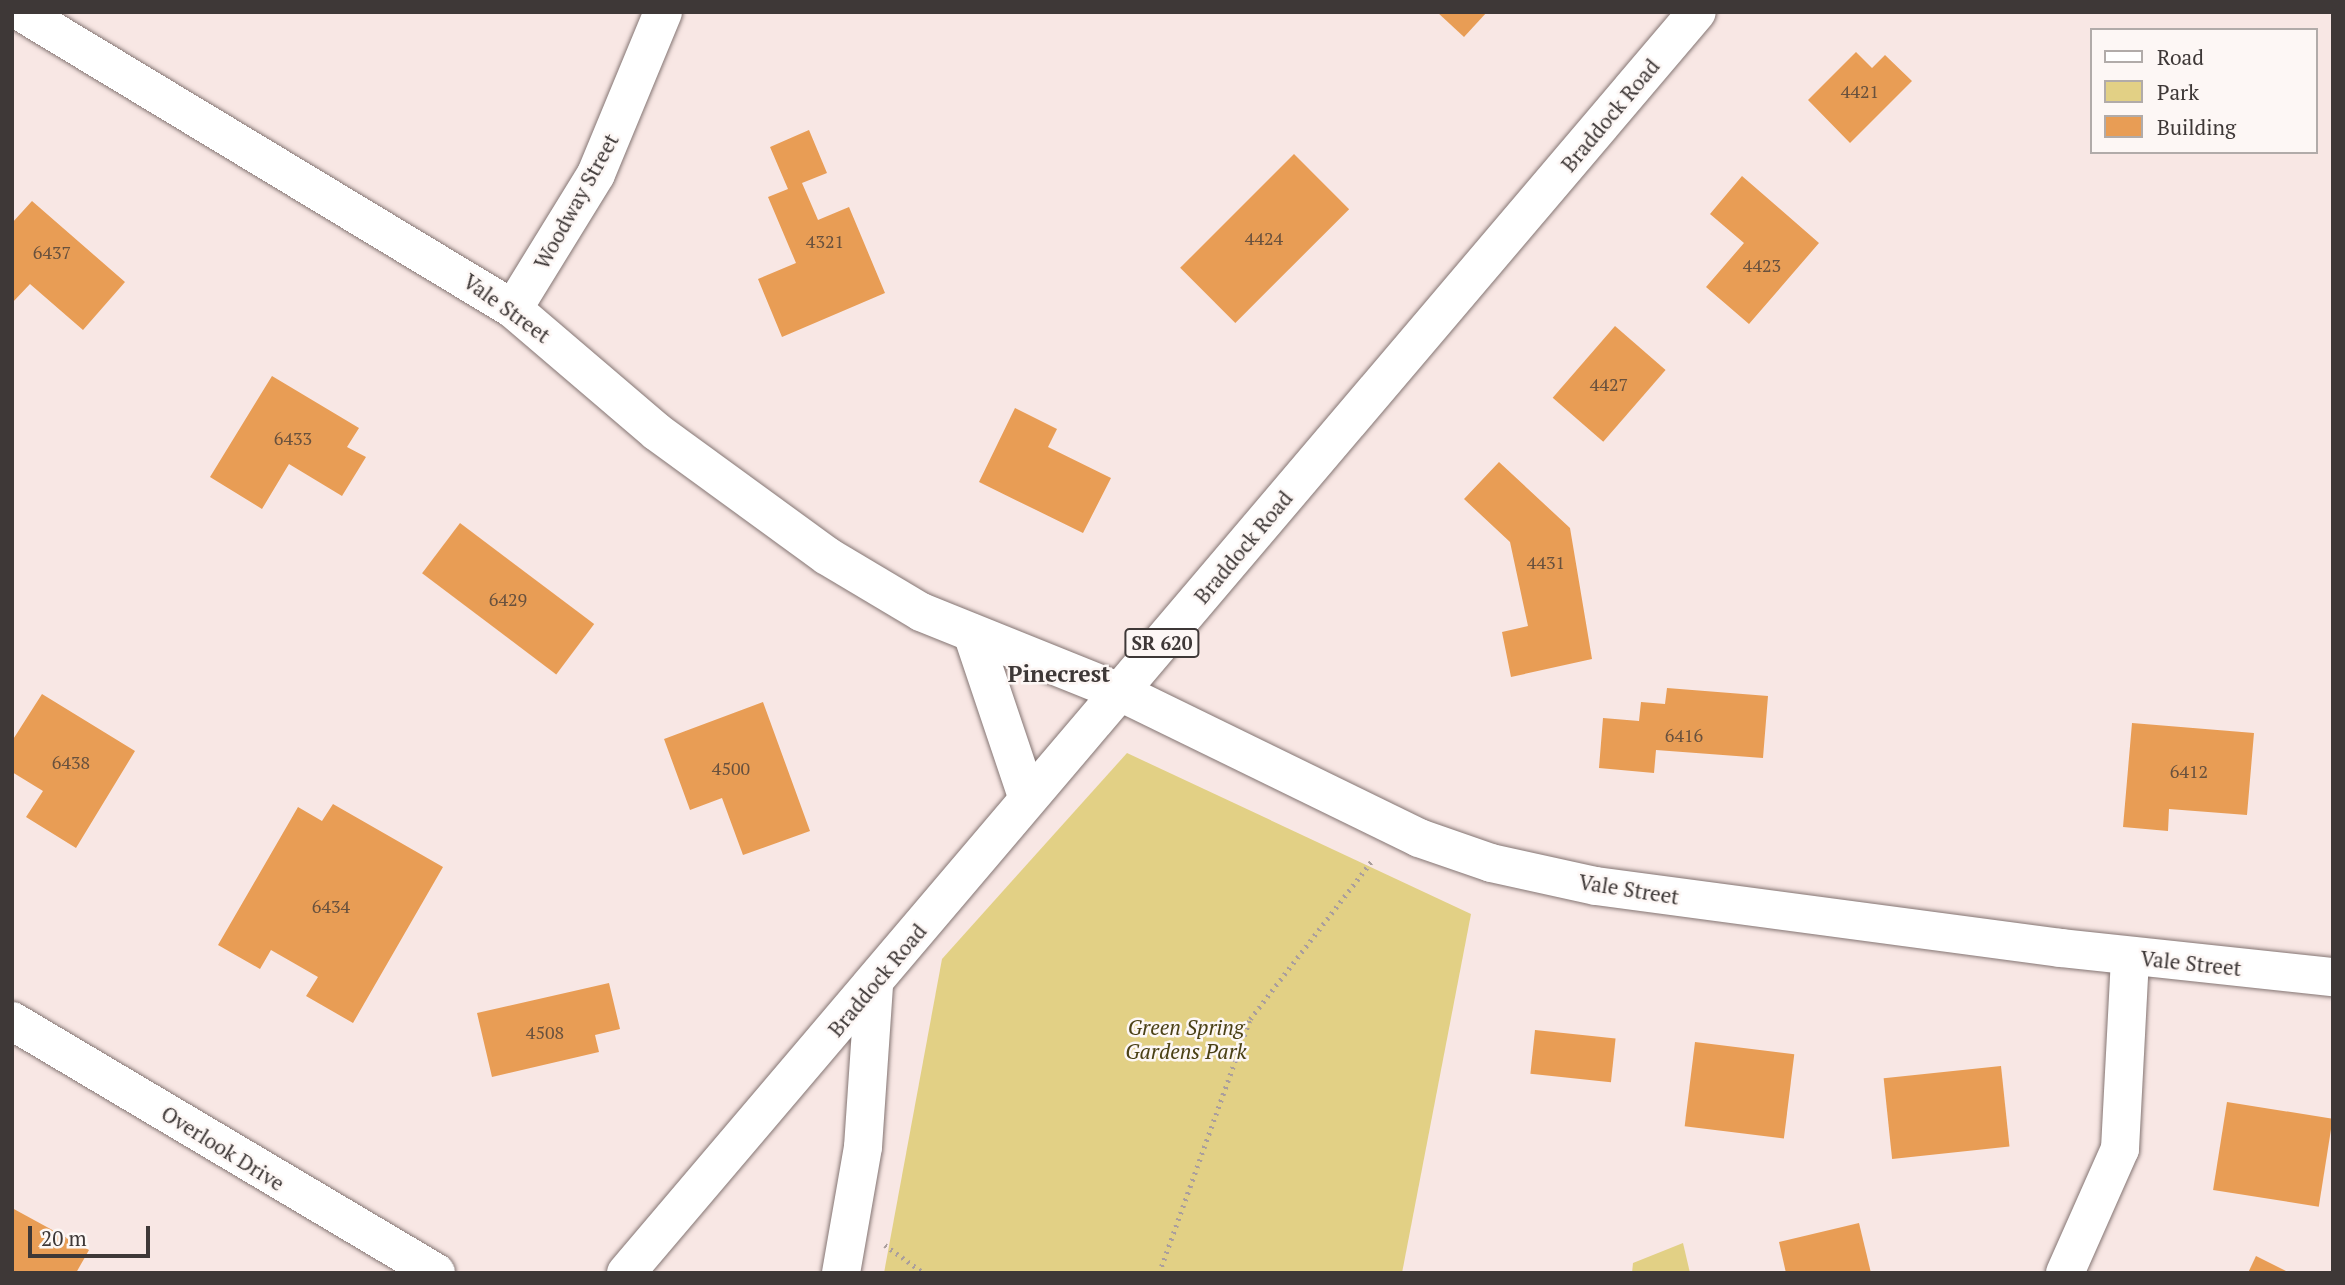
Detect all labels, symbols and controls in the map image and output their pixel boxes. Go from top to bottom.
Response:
legend [2090,28,2317,154]
text: Road [2157,43,2204,71]
street label: Braddock Road [1556,54,1664,176]
text: Park [2157,78,2199,106]
house number: 4421 [1841,80,1879,102]
text: Building [2157,113,2236,141]
street label: Woodway Street [528,129,624,273]
house number: 4424 [1245,227,1283,249]
house number: 4321 [806,230,844,252]
house number: 6437 [33,241,71,263]
house number: 4423 [1743,254,1781,276]
street label: Vale Street [459,268,555,348]
house number: 4427 [1590,373,1628,395]
house number: 6433 [274,427,312,449]
street label: Braddock Road [1189,486,1297,608]
house number: 4431 [1527,551,1565,573]
house number: 6429 [489,588,527,610]
road number: SR 620 [1124,628,1200,658]
district label: Pinecrest [1008,660,1110,688]
house number: 6416 [1665,724,1703,746]
house number: 6438 [52,751,90,773]
house number: 4500 [712,757,750,779]
house number: 6412 [2170,760,2208,782]
street label: Vale Street [1577,869,1681,909]
house number: 6434 [312,895,350,917]
street label: Braddock Road [823,919,931,1041]
street label: Vale Street [2139,945,2243,981]
park label: Green Spring Gardens Park [1125,1014,1247,1064]
house number: 4508 [526,1021,564,1043]
street label: Overlook Drive [157,1100,289,1196]
scale bar [32,1212,154,1256]
text: 20 m [41,1224,87,1252]

